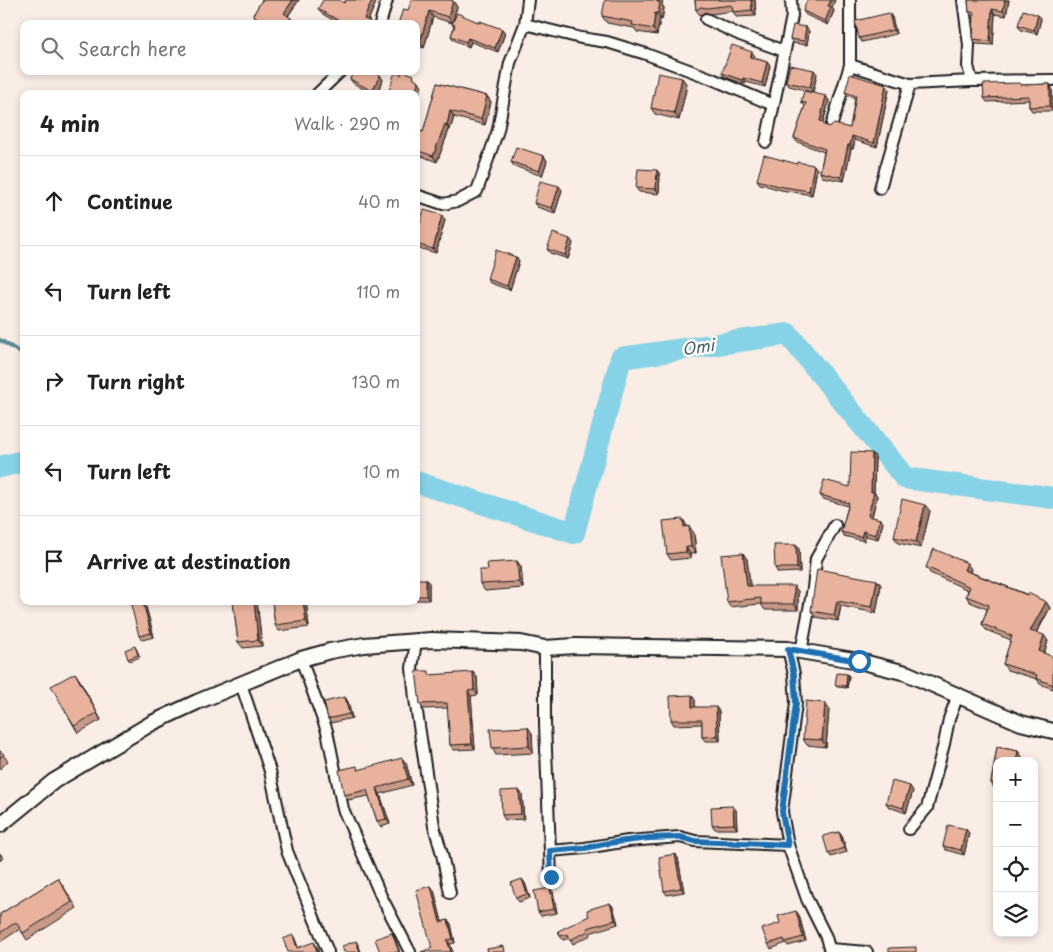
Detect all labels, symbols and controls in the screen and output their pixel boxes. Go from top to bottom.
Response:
search box [20,20,420,75]
icon: search [38,34,66,62]
text: Search here [78,34,187,62]
text: 4 min [40,107,100,139]
text: Walk · 290 m [294,111,400,135]
icon: ahead [40,187,68,215]
text: Continue [87,187,173,215]
text: 40 m [358,189,400,213]
icon: left [40,277,68,305]
text: Turn left [87,277,171,305]
text: 110 m [357,279,400,303]
water label: Omi [680,332,718,360]
icon: right [40,367,68,395]
text: Turn right [87,367,185,395]
text: 130 m [352,369,400,393]
icon: left [40,457,68,485]
text: Turn left [87,457,171,485]
text: 10 m [363,459,400,483]
icon: arrive [40,547,68,575]
text: Arrive at destination [87,547,291,575]
route start [848,650,871,673]
map controls [993,757,1038,937]
button: + [993,757,1038,802]
button: − [993,802,1038,847]
button: locate [993,847,1038,892]
route end [540,866,563,889]
button: layers [993,892,1038,937]

